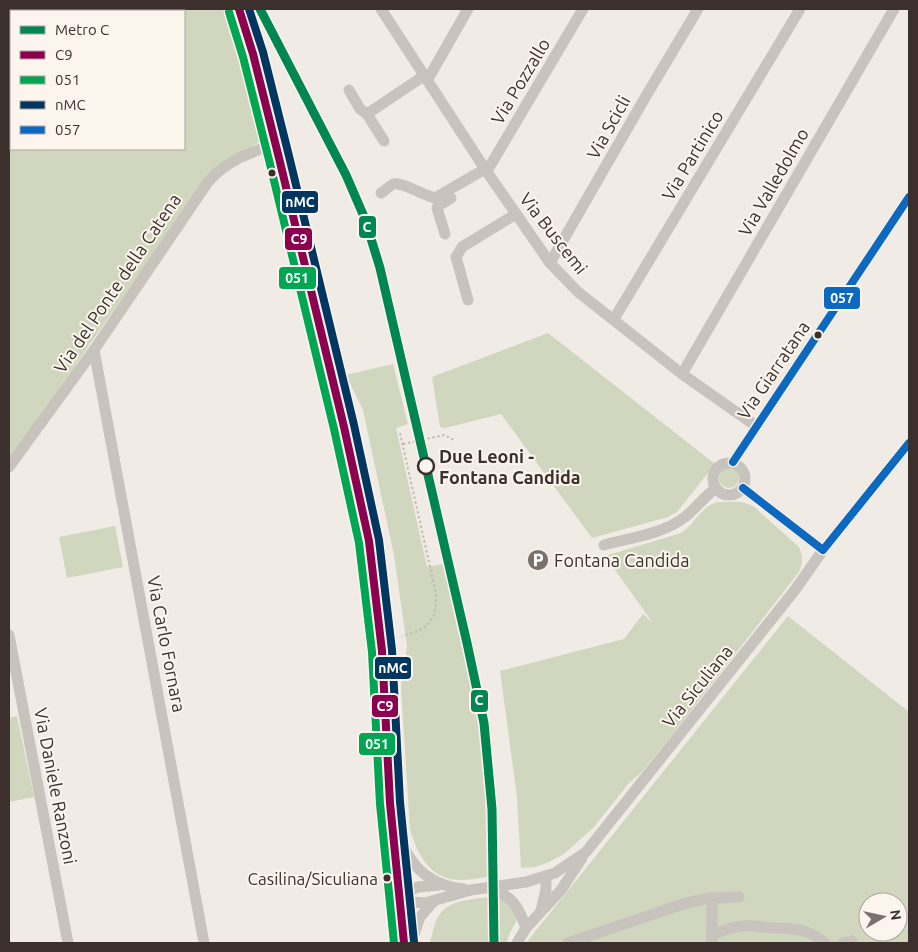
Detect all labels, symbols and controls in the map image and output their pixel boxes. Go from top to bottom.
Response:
legend [10,10,185,150]
text: Metro C [55,21,109,38]
street label: Via Pozzallo [487,35,553,127]
text: C9 [55,46,73,63]
text: 051 [55,71,80,88]
street label: Via Scicli [582,92,634,162]
text: nMC [55,96,86,113]
street label: Via Partinico [657,106,727,204]
text: 057 [55,121,80,138]
street label: Via Valledolmo [734,124,812,240]
unlabelled marker [267,168,277,178]
street label: Via Buscemi [516,188,592,278]
street label: Via del Ponte della Catena [50,190,184,376]
line badge: nMC [281,190,319,214]
text: nMC [285,194,315,210]
line badge: C [358,215,377,239]
text: C [363,219,372,235]
line badge: C9 [284,227,313,251]
text: C9 [291,231,308,247]
line badge: 051 [278,266,317,290]
text: 051 [285,270,309,286]
line badge: 057 [823,286,861,310]
text: 057 [830,290,854,306]
street label: Via Giarratana [733,317,813,423]
unlabelled marker [813,330,823,340]
place label: Due Leoni - Fontana Candida [439,446,580,487]
marker: Due Leoni - Fontana Candida [417,457,435,475]
parking icon: Fontana Candida [526,548,550,572]
place label: Fontana Candida [554,550,689,570]
street label: Via Carlo Fornara [144,574,190,714]
street label: Via Siculiana [658,641,736,731]
line badge: nMC [374,656,412,680]
text: nMC [378,660,408,676]
line badge: C [470,689,489,713]
text: C [475,692,484,708]
line badge: C9 [371,694,399,718]
text: C9 [377,698,394,714]
street label: Via Daniele Ranzoni [31,706,81,866]
line badge: 051 [358,732,396,756]
text: 051 [365,736,389,752]
place label: Casilina/Siculiana [248,869,378,888]
marker: Casilina/Siculiana [382,873,392,883]
north arrow [858,892,908,942]
text: N [887,909,905,921]

